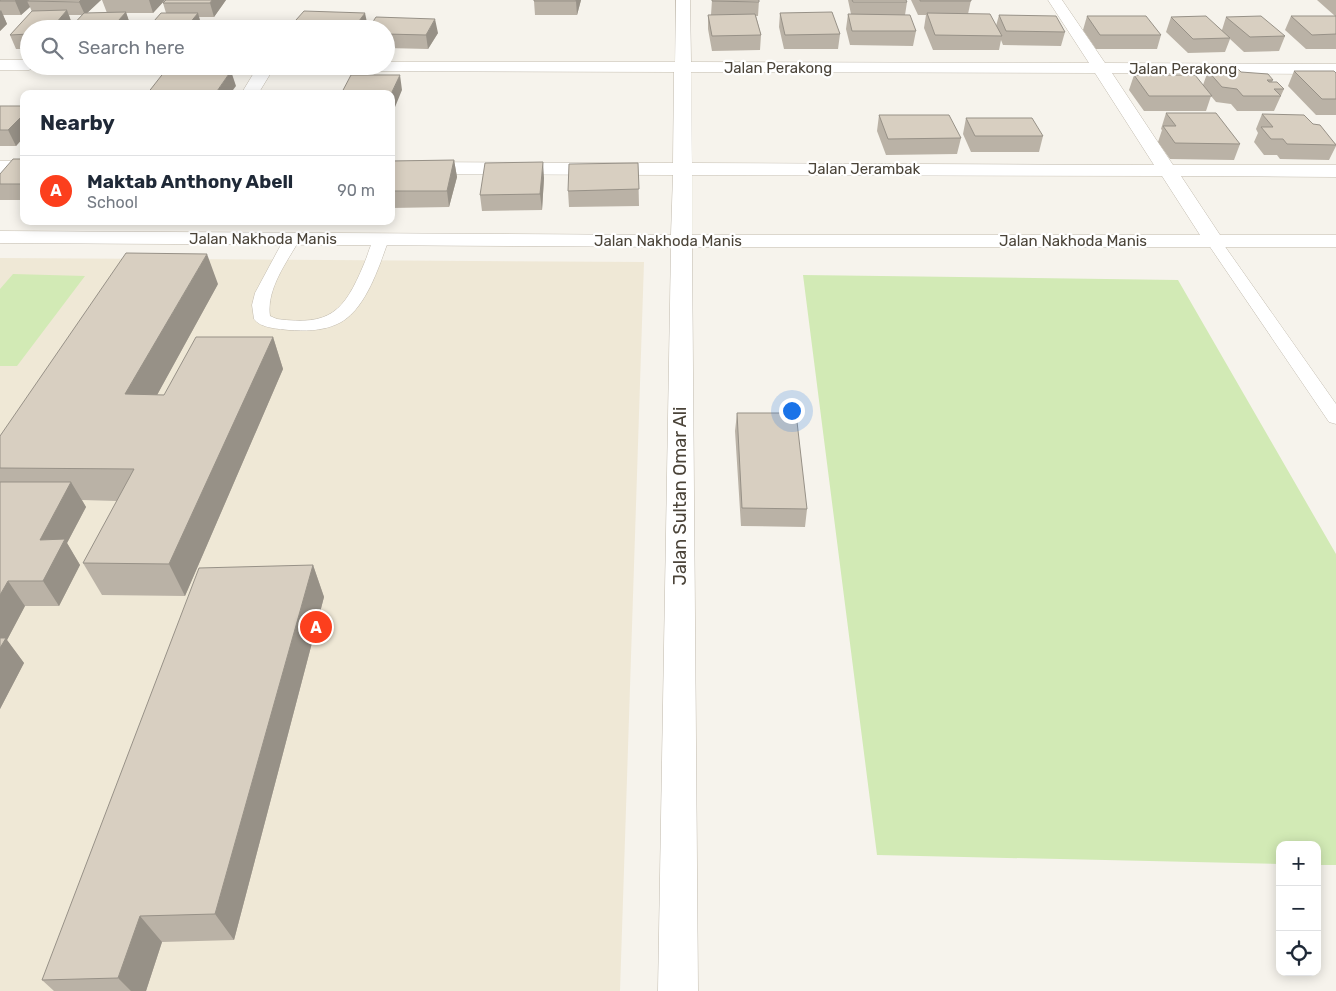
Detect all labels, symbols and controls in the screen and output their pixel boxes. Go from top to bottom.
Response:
search box [20,20,395,75]
icon: search [38,34,66,62]
text: Search here [78,36,185,59]
street label: Jalan Perakong [724,59,832,77]
street label: Jalan Perakong [1129,60,1237,78]
text: Nearby [40,110,115,135]
street label: Jalan Jerambak [808,160,920,178]
text: Maktab Anthony Abell [87,170,293,193]
text: A [50,181,62,200]
text: 90 m [337,181,375,200]
text: School [87,193,138,212]
street label: Jalan Nakhoda Manis [189,230,337,248]
street label: Jalan Nakhoda Manis [594,232,742,250]
street label: Jalan Nakhoda Manis [999,232,1147,250]
your location [779,398,805,424]
street label: Jalan Sultan Omar Ali [669,407,691,585]
pin: A [300,608,332,646]
map controls [1276,841,1321,976]
button: + [1276,841,1321,886]
button: − [1276,886,1321,931]
button: locate [1276,931,1321,976]

